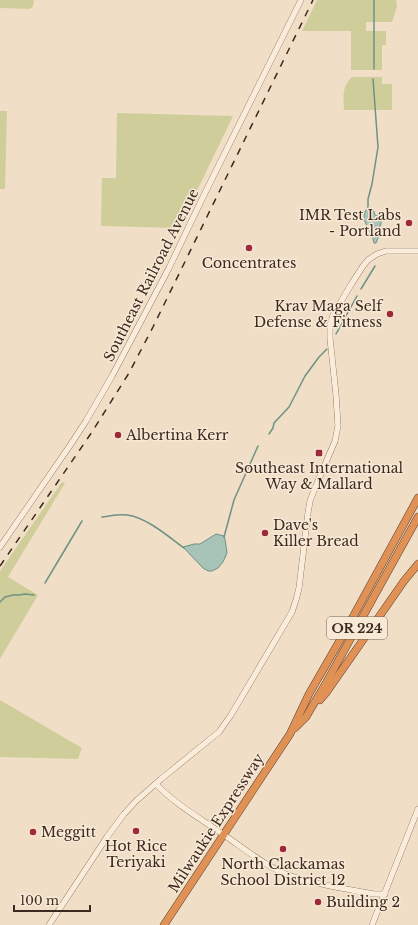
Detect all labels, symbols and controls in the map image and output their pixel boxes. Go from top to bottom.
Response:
street label: Southeast Railroad Avenue [99,186,203,364]
place label: IMR Test Labs - Portland [299,206,402,240]
marker: IMR Test Labs - Portland [404,218,414,228]
marker: Concentrates [244,243,254,253]
place label: Concentrates [202,254,296,272]
place label: Krav Maga Self Defense & Fitness [254,297,384,331]
marker: Krav Maga Self Defense & Fitness [385,309,395,319]
place label: Albertina Kerr [125,426,229,444]
marker: Albertina Kerr [113,430,123,440]
marker: Southeast International Way & Mallard [314,448,324,458]
place label: Southeast International Way & Mallard [235,459,403,493]
place label: Dave's Killer Bread [273,516,359,550]
marker: Dave's Killer Bread [260,528,270,538]
road number: OR 224 [327,617,387,639]
street label: Milwaukie Expressway [164,750,268,896]
place label: Meggitt [41,823,97,841]
marker: Hot Rice Teriyaki [131,826,141,836]
marker: Meggitt [28,827,38,837]
place label: Hot Rice Teriyaki [105,837,167,871]
marker: North Clackamas School District 12 [278,844,288,854]
place label: North Clackamas School District 12 [221,855,345,889]
scale bar [14,887,90,913]
text: 100 m [20,893,59,908]
place label: Building 2 [326,893,400,911]
marker: Building 2 [313,897,323,907]

